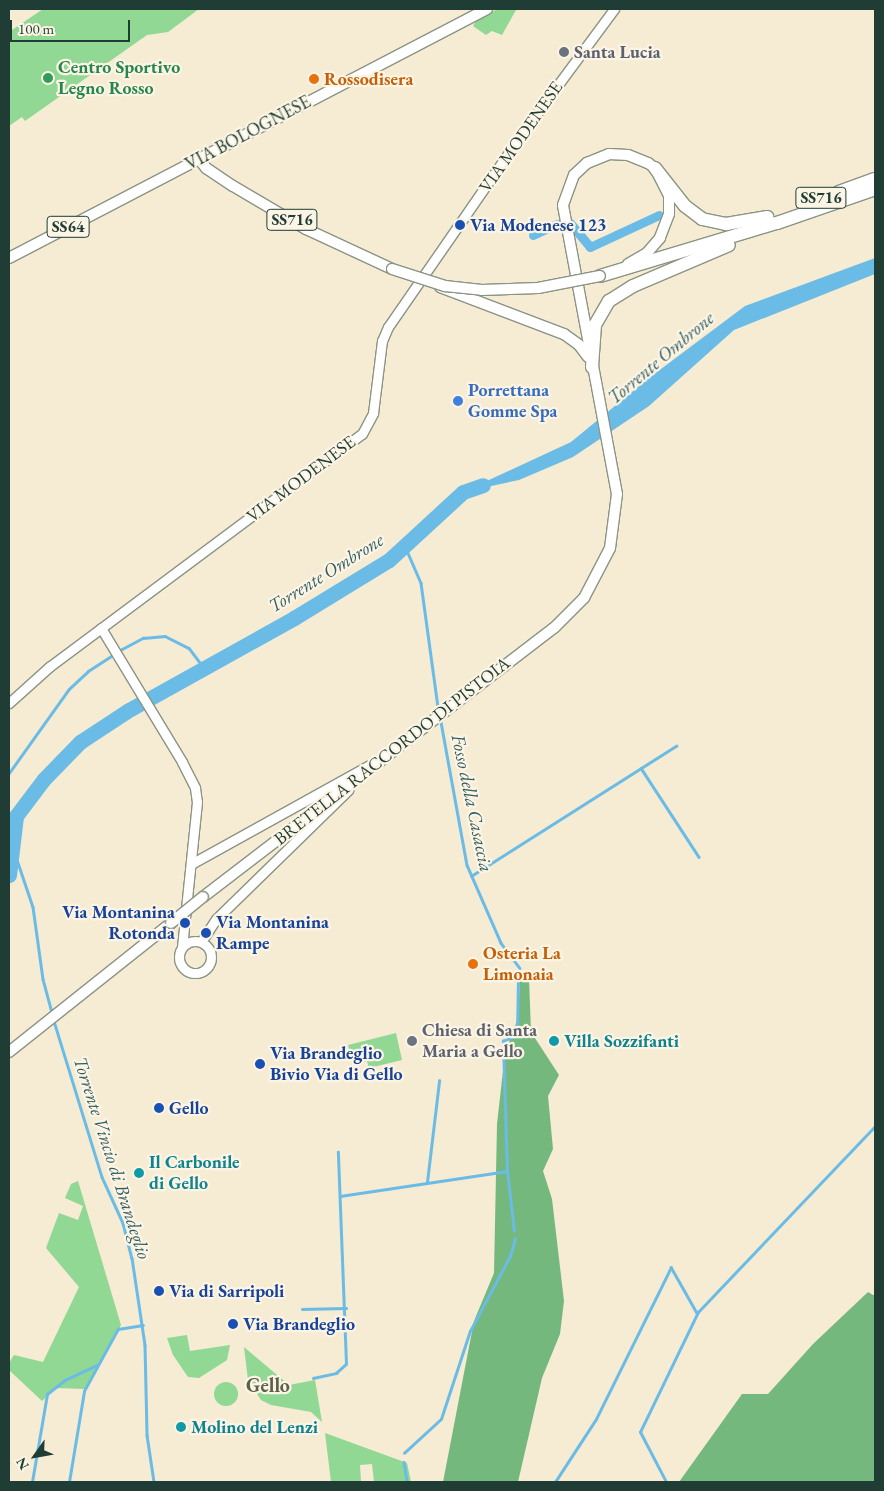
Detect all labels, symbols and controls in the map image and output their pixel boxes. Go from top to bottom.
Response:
scale bar [12,10,132,42]
text: 100 m [18,19,54,38]
place label: Santa Lucia [574,41,661,63]
marker: Santa Lucia [558,46,570,58]
place label: Centro Sportivo Legno Rosso [58,57,180,100]
place label: Rossodisera [324,68,413,90]
marker: Centro Sportivo Legno Rosso [42,72,54,84]
marker: Rossodisera [308,73,320,85]
street label: VIA MODENESE [475,77,567,197]
street label: VIA BOLOGNESE [182,91,314,175]
road number: SS716 [795,184,847,212]
road number: SS716 [266,206,318,234]
road number: SS64 [46,213,90,240]
place label: Via Modenese 123 [470,214,607,236]
marker: Via Modenese 123 [454,219,466,231]
water label: Torrente Ombrone [603,307,719,409]
place label: Porrettana Gomme Spa [468,380,557,422]
marker: Porrettana Gomme Spa [452,395,464,407]
street label: VIA MODENESE [242,431,360,527]
water label: Torrente Ombrone [264,528,388,618]
street label: BRETELLA RACCORDO DI PISTOIA [270,652,514,850]
water label: Fosso della Casaccia [446,732,498,874]
place label: Via Montanina Rotonda [62,902,175,944]
place label: Via Montanina Rampe [216,912,329,954]
marker: Via Montanina Rotonda [179,917,191,929]
marker: Via Montanina Rampe [200,927,212,939]
place label: Osteria La Limonaia [483,943,561,986]
marker: Osteria La Limonaia [467,958,479,970]
place label: Chiesa di Santa Maria a Gello [422,1020,537,1062]
place label: Villa Sozzifanti [564,1030,679,1052]
marker: Chiesa di Santa Maria a Gello [406,1035,418,1047]
marker: Villa Sozzifanti [548,1035,560,1047]
place label: Via Brandeglio Bivio Via di Gello [270,1043,403,1086]
water label: Torrente Vincio di Brandeglio [68,1054,156,1262]
marker: Via Brandeglio Bivio Via di Gello [254,1058,266,1070]
place label: Gello [169,1097,208,1119]
marker: Gello [153,1102,165,1114]
place label: Il Carbonile di Gello [149,1152,239,1194]
marker: Il Carbonile di Gello [133,1167,145,1179]
place label: Via di Sarripoli [169,1280,284,1302]
marker: Via di Sarripoli [153,1285,165,1297]
place label: Via Brandeglio [243,1313,355,1335]
marker: Via Brandeglio [227,1318,239,1330]
district label: Gello [246,1373,290,1397]
place label: Molino del Lenzi [191,1416,318,1438]
marker: Molino del Lenzi [175,1421,187,1433]
north arrow [10,1431,60,1481]
text: N [12,1454,33,1474]

